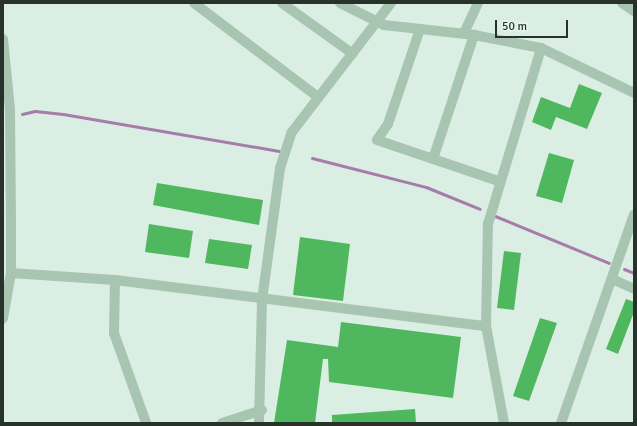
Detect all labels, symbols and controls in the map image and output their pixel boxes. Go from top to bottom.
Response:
scale bar [497,12,570,38]
text: 50 m [502,19,527,34]

